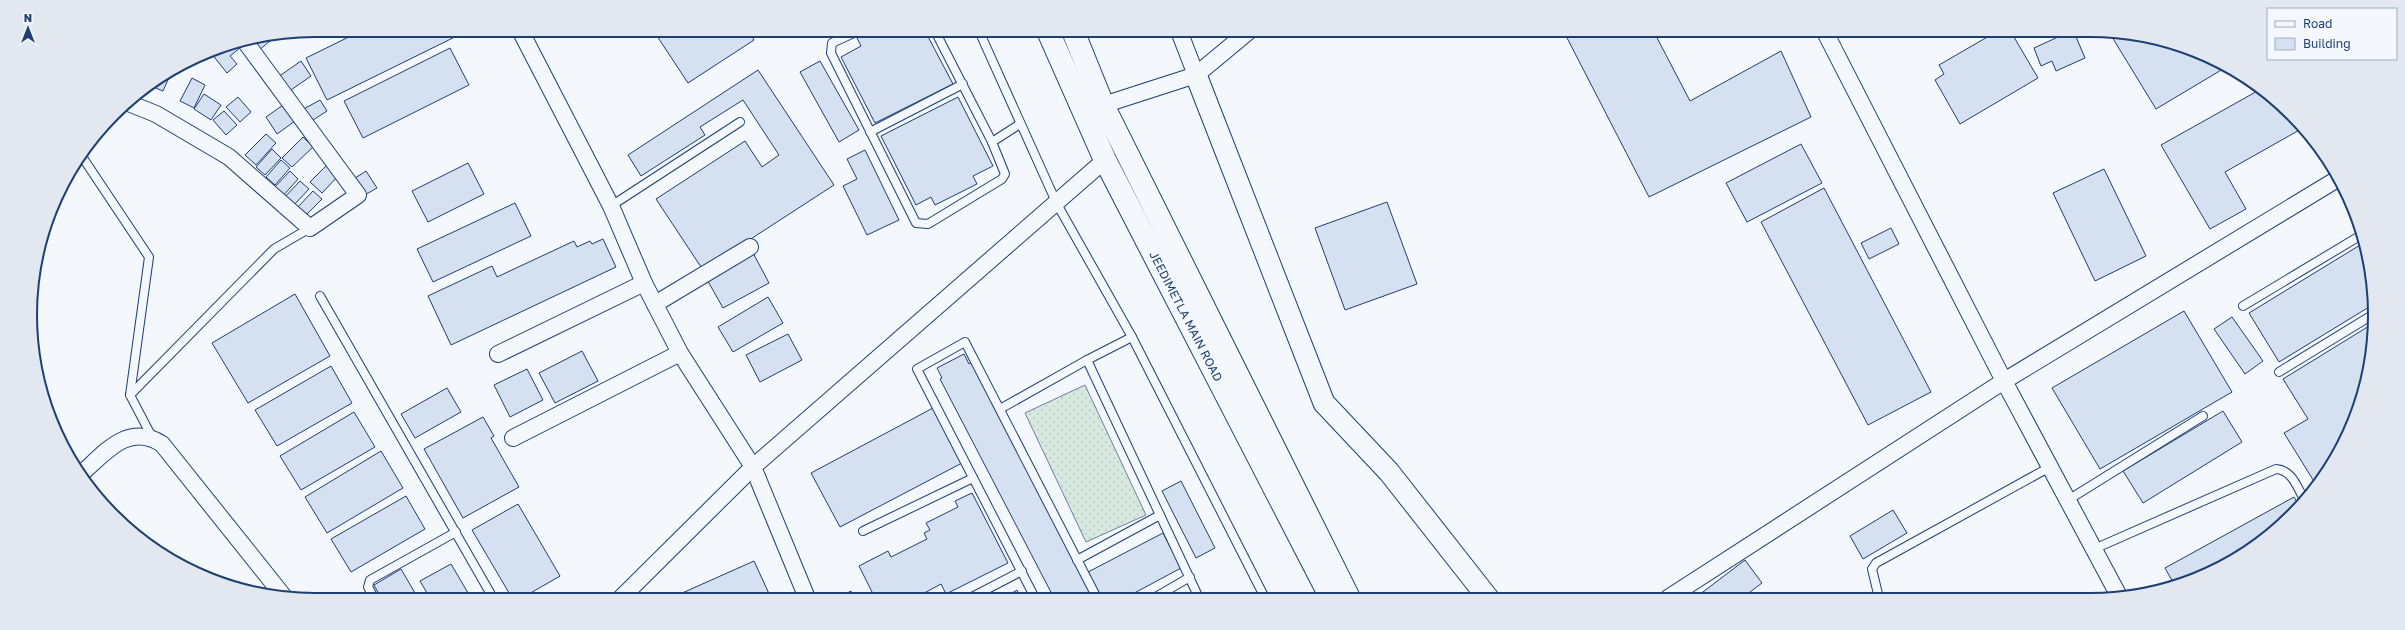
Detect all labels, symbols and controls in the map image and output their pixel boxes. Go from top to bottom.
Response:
north arrow [8,8,48,48]
legend [2267,8,2397,60]
text: N [24,11,32,24]
text: Road [2303,16,2332,31]
text: Building [2303,36,2351,51]
street label: JEEDIMETLA MAIN ROAD [1146,248,1226,384]

